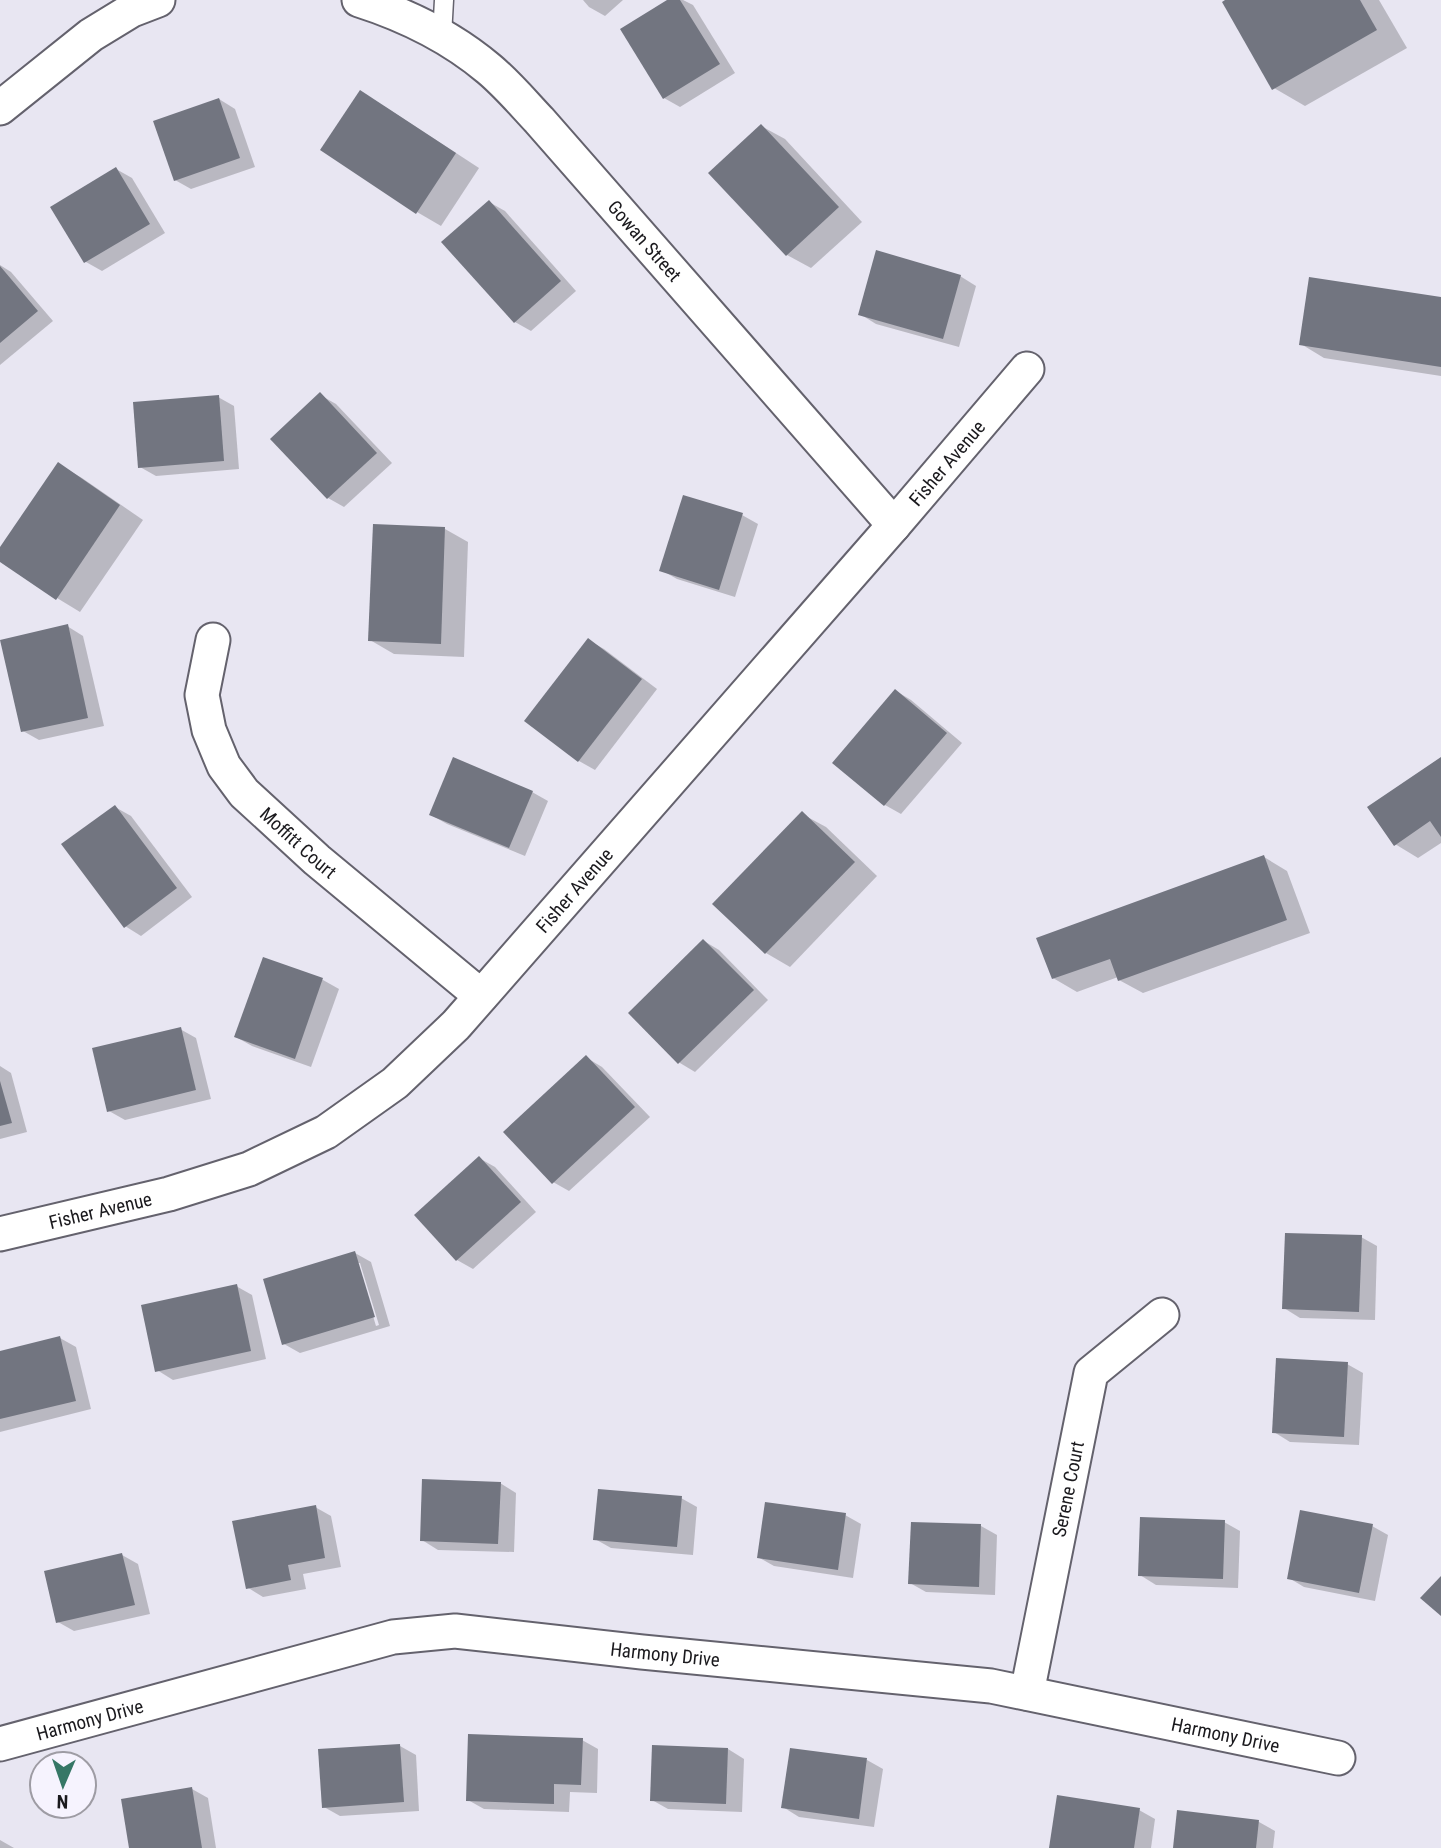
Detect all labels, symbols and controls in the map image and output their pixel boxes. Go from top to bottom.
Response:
street label: Gowan Street [603,195,686,286]
street label: Fisher Avenue [904,415,990,510]
street label: Moffitt Court [255,802,341,883]
street label: Fisher Avenue [531,843,617,937]
street label: Fisher Avenue [46,1187,154,1234]
street label: Serene Court [1047,1439,1089,1539]
street label: Harmony Drive [609,1637,721,1671]
street label: Harmony Drive [34,1694,146,1745]
street label: Harmony Drive [1169,1712,1282,1757]
north arrow [28,1750,98,1820]
text: N [56,1790,69,1813]

